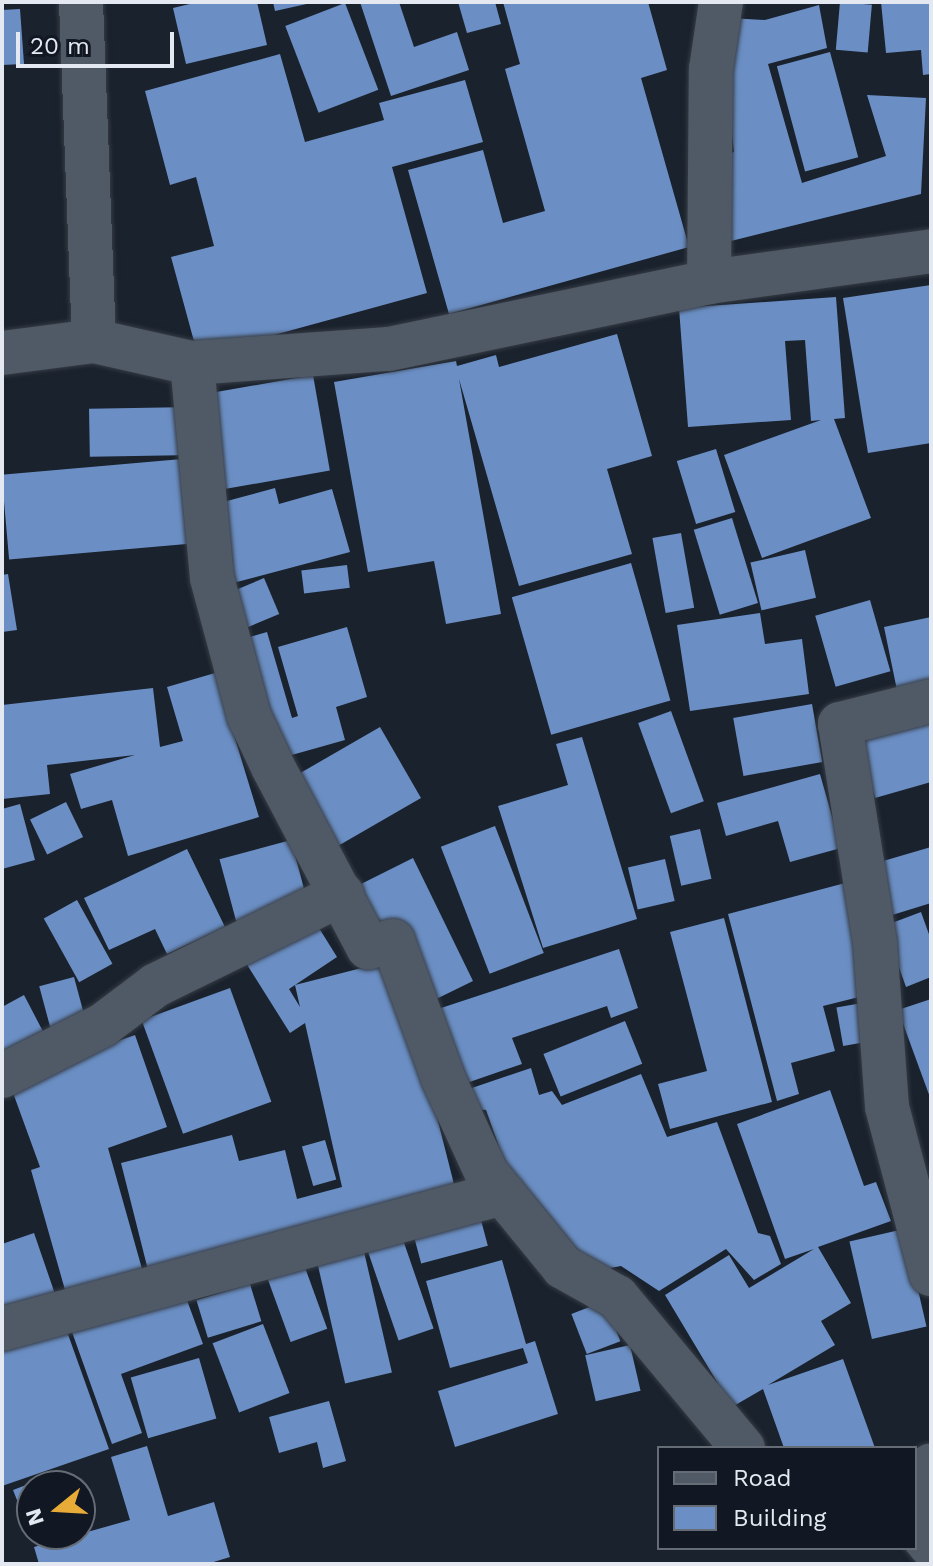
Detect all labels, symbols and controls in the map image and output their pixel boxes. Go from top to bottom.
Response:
scale bar [20,16,178,66]
text: 20 m [30,32,90,60]
legend [657,1446,917,1550]
text: Road [733,1464,792,1492]
north arrow [16,1470,96,1550]
text: Building [733,1504,826,1532]
text: N [20,1505,49,1529]

